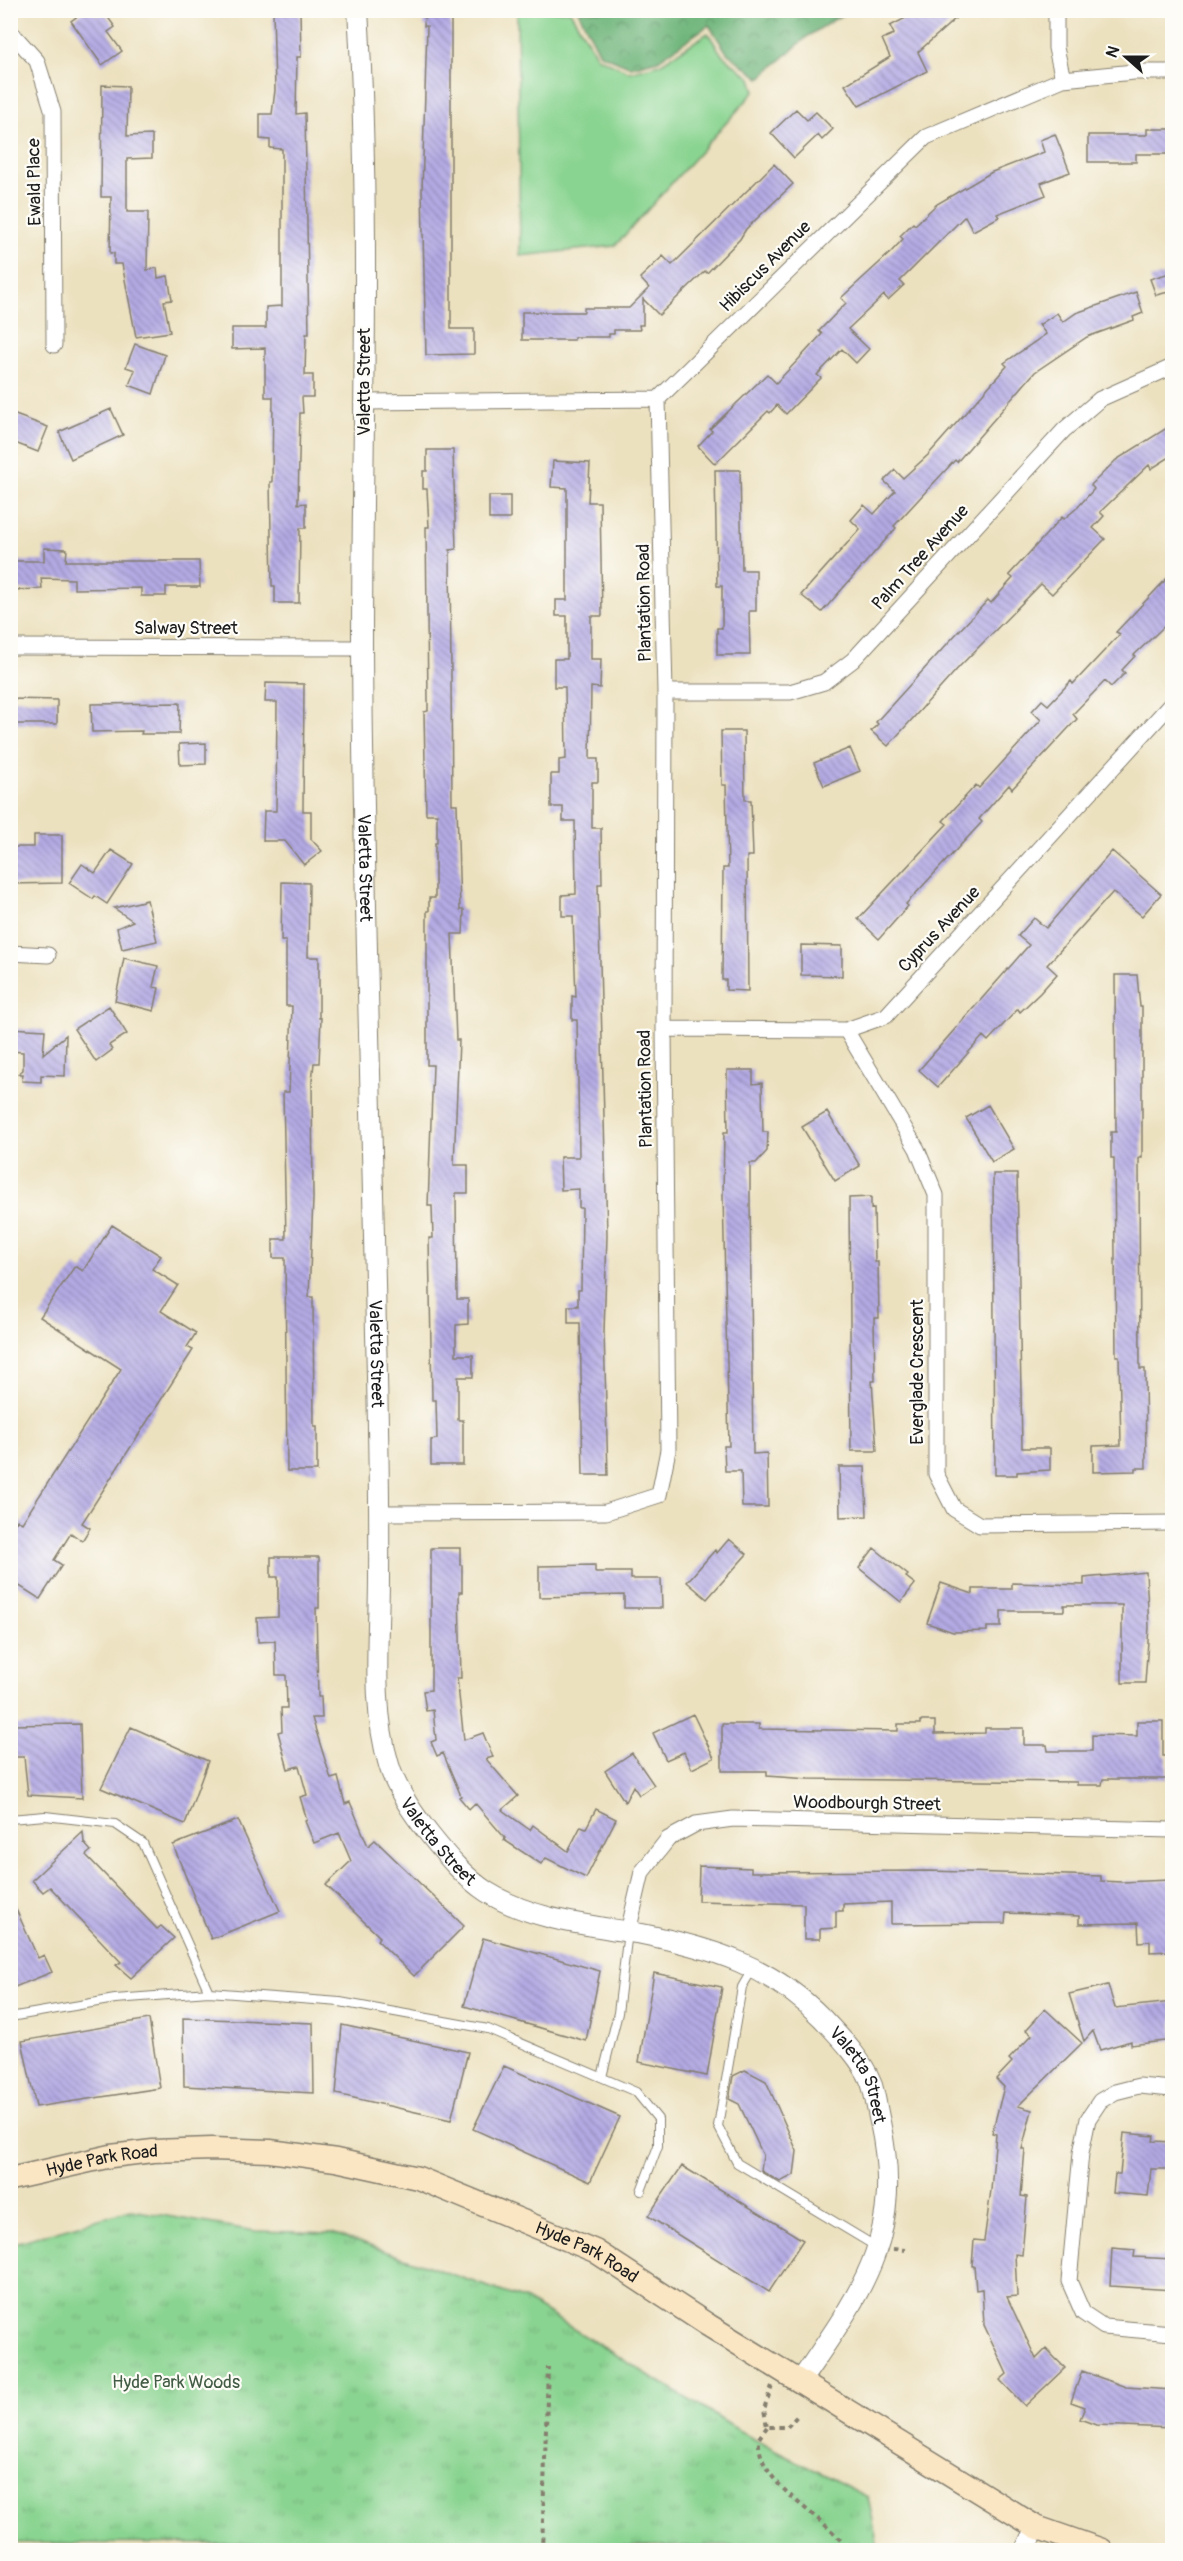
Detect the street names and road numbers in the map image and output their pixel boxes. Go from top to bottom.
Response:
street label: Ewald Place [22,138,47,226]
street label: Hibiscus Avenue [715,216,816,317]
street label: Valetta Street [353,327,376,436]
street label: Palm Tree Avenue [867,500,974,615]
street label: Plantation Road [632,544,657,662]
street label: Salway Street [134,617,239,640]
street label: Valetta Street [352,814,377,923]
street label: Cyprus Avenue [893,881,985,977]
street label: Plantation Road [633,1030,658,1148]
street label: Valetta Street [363,1299,389,1409]
street label: Everglade Crescent [906,1299,929,1445]
street label: Woodbourgh Street [793,1791,942,1816]
street label: Valetta Street [394,1793,481,1892]
street label: Valetta Street [824,2022,891,2127]
street label: Hyde Park Road [44,2140,158,2182]
street label: Hyde Park Road [531,2217,643,2288]

